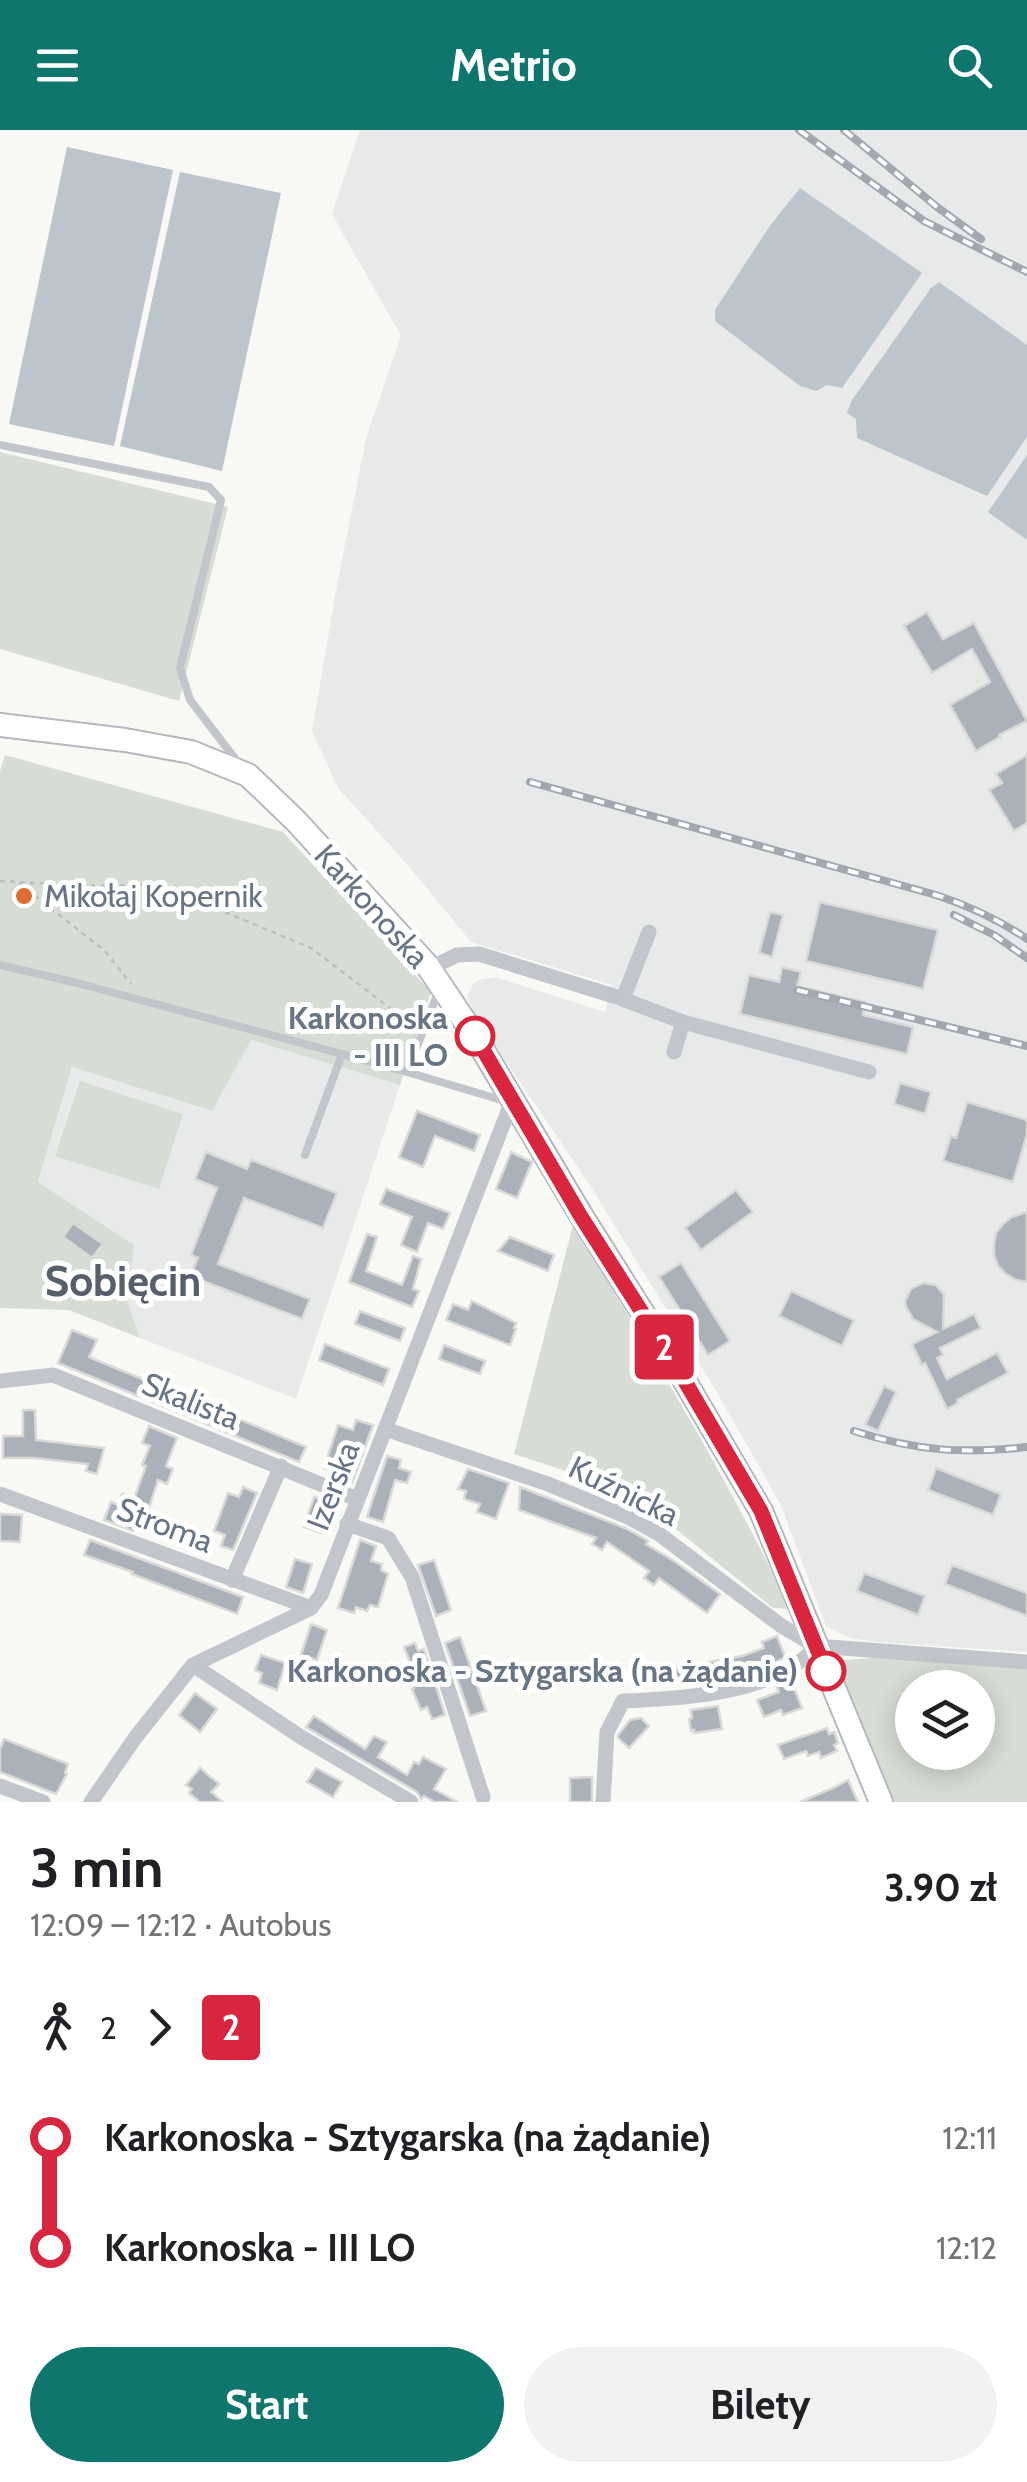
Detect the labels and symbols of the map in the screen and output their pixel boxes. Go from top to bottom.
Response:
street label: Karkonoska [307,836,439,976]
place label: Mikołaj Kopernik [44,876,263,915]
marker: Mikołaj Kopernik [13,885,35,907]
place label: Karkonoska - III LO [288,998,448,1074]
marker: Karkonoska - III LO [456,1017,494,1055]
district label: Sobięcin [45,1255,201,1307]
line badge: 2 [632,1314,696,1380]
street label: Skalista [137,1363,246,1438]
street label: Izerska [298,1435,367,1536]
street label: Kuźnicka [563,1447,686,1534]
street label: Stroma [112,1488,219,1561]
place label: Karkonoska - Sztygarska (na żądanie) [287,1651,798,1690]
marker: Karkonoska - Sztygarska (na żądanie) [807,1652,845,1690]

